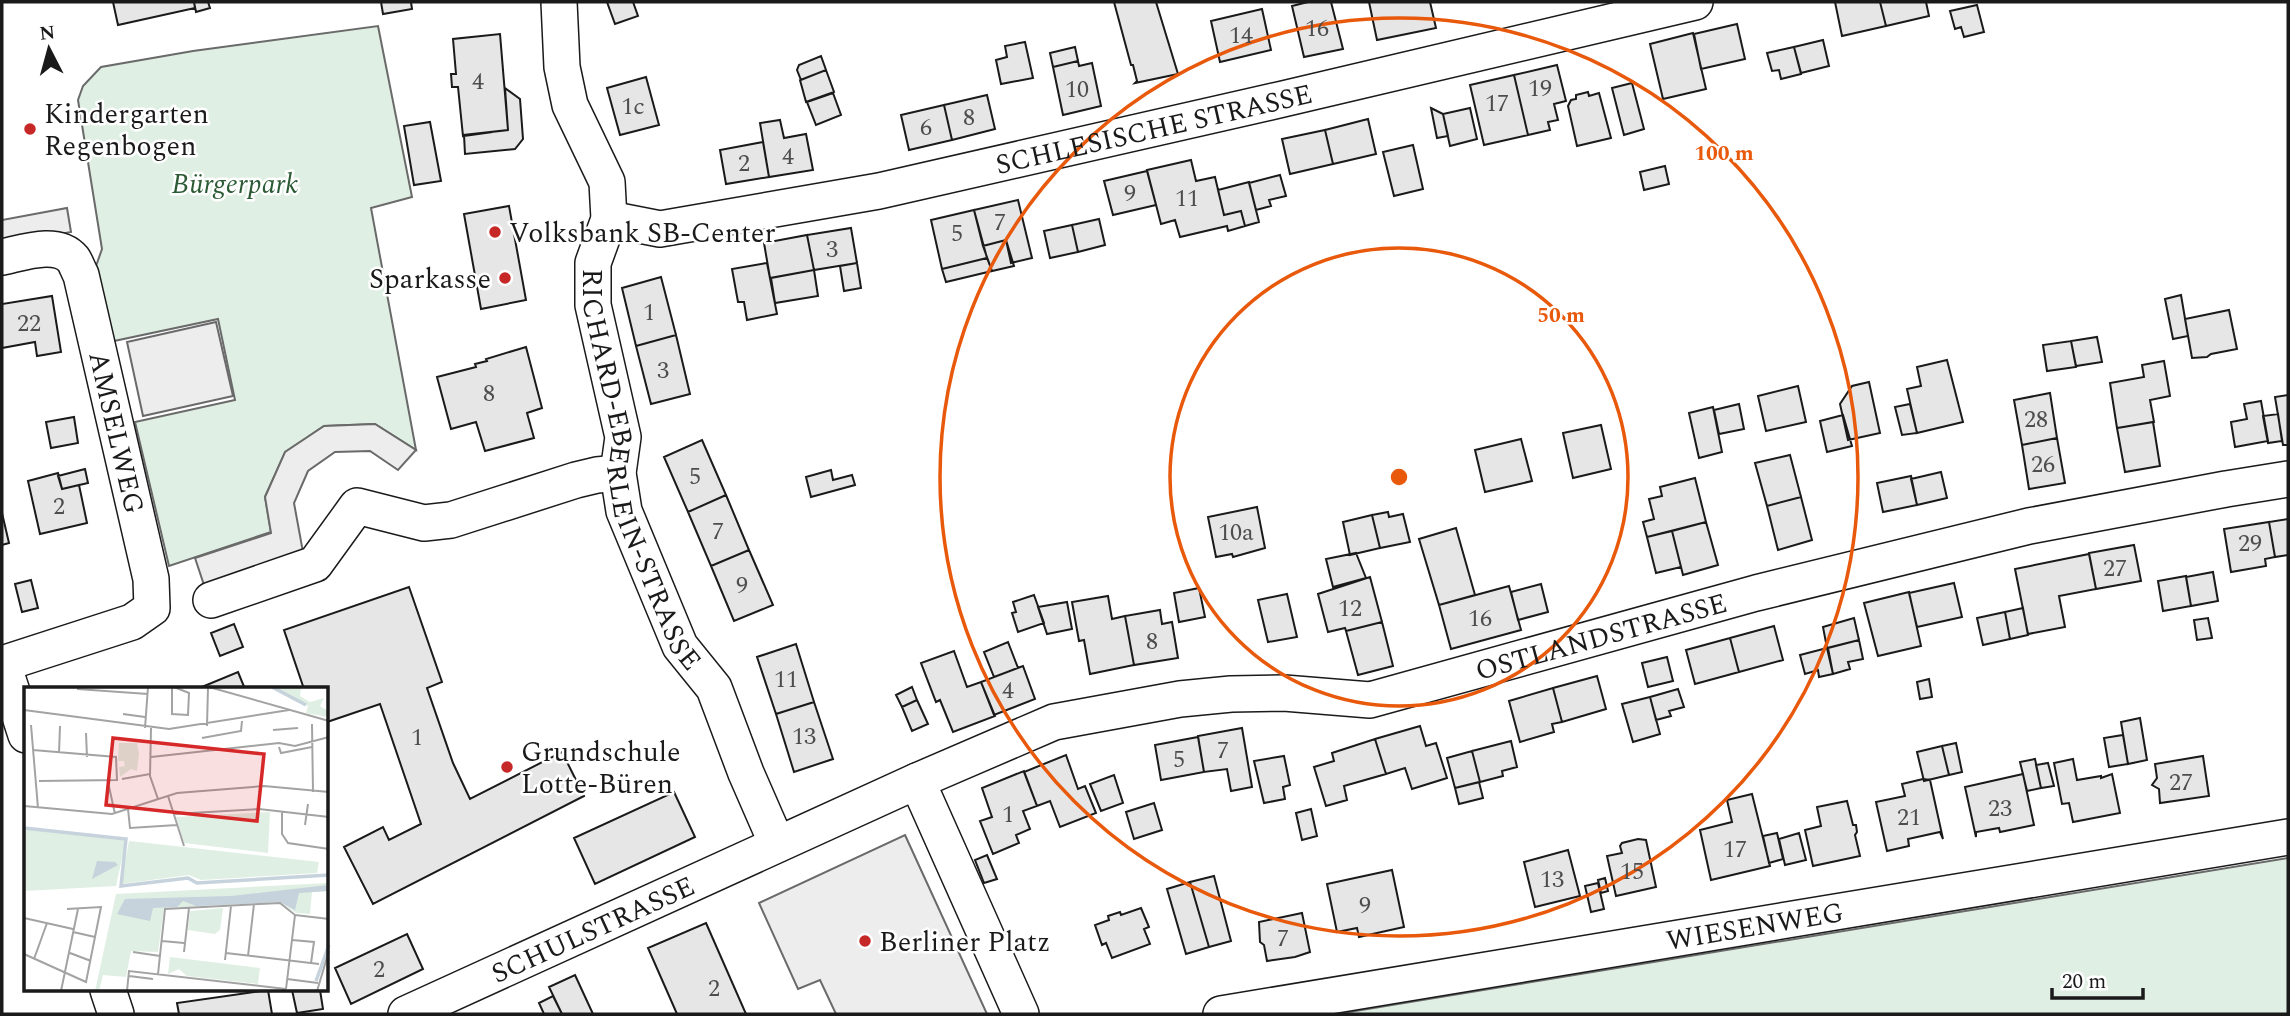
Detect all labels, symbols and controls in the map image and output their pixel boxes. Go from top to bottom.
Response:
house number: 16 [1305,11,1329,47]
north arrow [14,14,84,84]
text: N [38,18,57,49]
house number: 14 [1229,18,1253,54]
house number: 4 [472,64,484,100]
house number: 19 [1528,71,1552,107]
house number: 10 [1065,72,1089,108]
street label: SCHLESISCHE STRASSE [991,73,1317,187]
house number: 17 [1485,86,1509,122]
house number: 1c [621,89,645,125]
place label: Kindergarten Regenbogen [44,93,209,168]
house number: 8 [963,100,975,136]
house number: 6 [920,110,932,146]
marker: Kindergarten Regenbogen [22,121,38,137]
text: 100 m [1694,138,1754,170]
house number: 4 [782,139,794,175]
house number: 2 [738,146,750,182]
park label: Bürgerpark [172,163,298,206]
house number: 9 [1124,176,1136,212]
house number: 11 [1175,181,1199,217]
house number: 7 [994,205,1006,241]
place label: Volksbank SB-Center [509,212,776,255]
house number: 5 [951,216,963,252]
marker: Volksbank SB-Center [487,224,503,240]
house number: 3 [826,232,838,268]
place label: Sparkasse [369,258,491,301]
street label: RICHARD-EBERLEIN-STRASSE [569,269,712,680]
marker: Sparkasse [497,270,513,286]
house number: 1 [643,295,655,331]
text: 50 m [1537,300,1585,332]
house number: 22 [17,306,41,342]
street label: AMSELWEG [76,347,155,518]
house number: 3 [657,353,669,389]
house number: 8 [483,376,495,412]
house number: 28 [2024,402,2048,438]
house number: 26 [2031,447,2055,483]
house number: 5 [689,459,701,495]
centre of rings [1387,465,1411,489]
house number: 2 [53,489,65,525]
house number: 7 [712,514,724,550]
house number: 10a [1218,515,1254,551]
house number: 29 [2238,526,2262,562]
house number: 27 [2103,551,2127,587]
house number: 9 [736,568,748,604]
street label: OSTLANDSTRASSE [1470,582,1732,693]
house number: 12 [1338,591,1362,627]
house number: 16 [1468,601,1492,637]
house number: 8 [1146,624,1158,660]
house number: 11 [774,662,798,698]
house number: 4 [1002,673,1014,709]
inset map [24,687,329,992]
house number: 13 [792,719,816,755]
house number: 1 [411,720,423,756]
place label: Grundschule Lotte-Büren [521,731,681,806]
house number: 7 [1217,733,1229,769]
house number: 5 [1173,742,1185,778]
marker: Grundschule Lotte-Büren [499,759,515,775]
house number: 27 [2169,765,2193,801]
house number: 23 [1988,791,2012,827]
house number: 1 [1002,797,1014,833]
house number: 21 [1897,800,1921,836]
house number: 17 [1723,832,1747,868]
house number: 15 [1620,854,1644,890]
house number: 13 [1540,862,1564,898]
street label: SCHULSTRASSE [484,865,702,995]
house number: 9 [1359,888,1371,924]
street label: WIESENWEG [1663,891,1847,963]
place label: Berliner Platz [879,921,1051,964]
house number: 7 [1277,921,1289,957]
marker: Berliner Platz [857,933,873,949]
house number: 2 [373,952,385,988]
scale bar [2052,956,2143,1000]
text: 20 m [2062,966,2106,998]
house number: 2 [708,971,720,1007]

